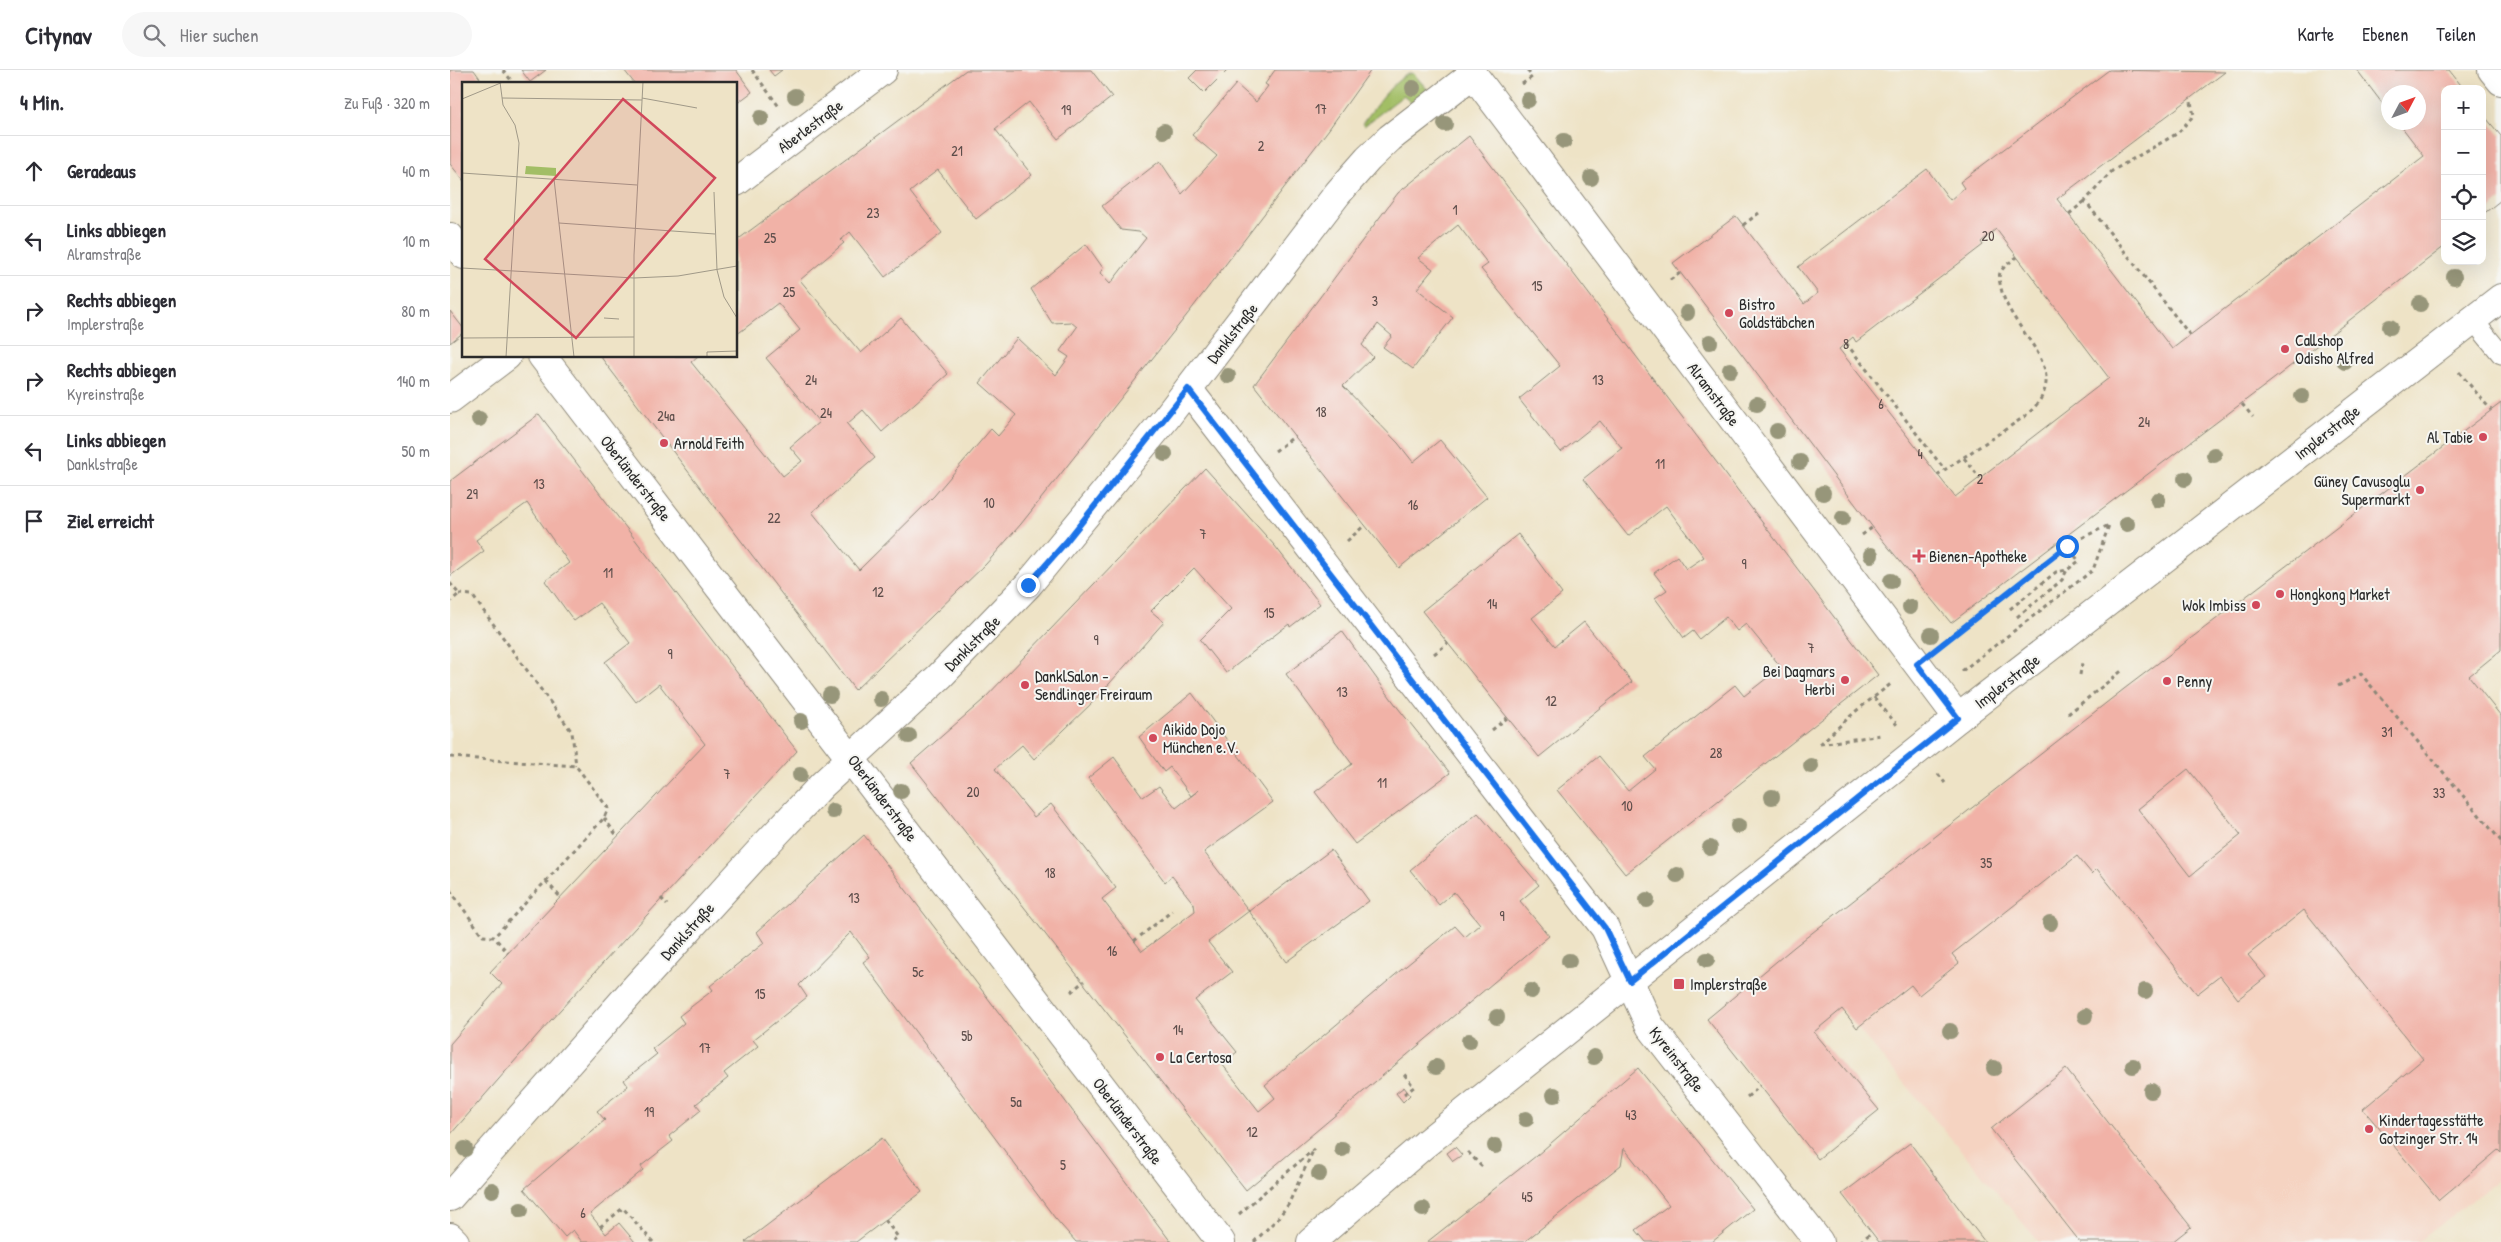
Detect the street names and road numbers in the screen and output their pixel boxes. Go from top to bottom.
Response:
street label: Aberlestraße [773,94,848,158]
street label: Danklstraße [1201,298,1263,368]
street label: Alramstraße [1683,358,1746,431]
street label: Implerstraße [2290,399,2365,464]
street label: Oberländerstraße [595,430,677,526]
street label: Danklstraße [939,610,1005,676]
street label: Implerstraße [1970,648,2045,713]
street label: Oberländerstraße [843,750,923,846]
street label: Danklstraße [655,897,719,965]
street label: Kyreinstraße [1644,1022,1710,1097]
street label: Oberländerstraße [1088,1073,1168,1169]

